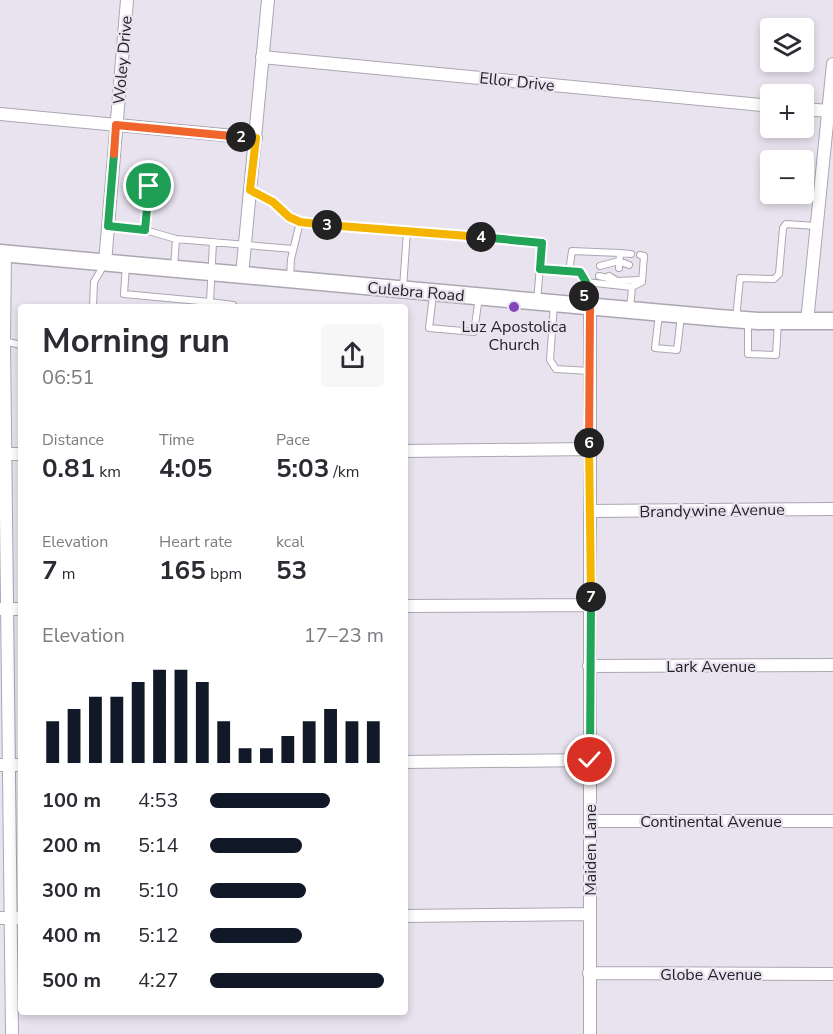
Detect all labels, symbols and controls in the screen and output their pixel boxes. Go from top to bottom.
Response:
street label: Woley Drive [108,15,138,105]
map controls [760,18,814,204]
button: layers [760,18,814,72]
street label: Ellor Drive [478,67,556,97]
button: + [760,84,814,138]
pin: 2 [226,122,256,152]
text: 2 [236,126,246,148]
button: − [760,150,814,204]
pin [123,160,174,211]
icon: arrive [132,169,165,202]
pin: 3 [312,210,342,240]
text: 3 [322,214,332,236]
pin: 4 [466,222,496,252]
text: 4 [476,226,486,248]
street label: Culebra Road [366,277,465,307]
pin: 5 [569,281,599,311]
text: 5 [579,285,589,307]
marker: Luz Apostolica Church [507,300,521,314]
place label: Luz Apostolica Church [461,316,567,356]
text: Morning run [42,319,230,364]
button: share [321,324,384,387]
text: 06:51 [42,364,95,391]
pin: 6 [574,428,604,458]
text: Distance [42,429,104,451]
text: Time [159,429,195,451]
text: Pace [276,429,310,451]
text: 6 [584,432,594,454]
text: 0.81 [42,451,95,486]
text: 4:05 [159,451,212,486]
text: 5:03 [276,451,329,486]
text: km [95,461,121,483]
text: /km [329,461,360,483]
street label: Brandywine Avenue [639,499,785,523]
text: Elevation [42,531,108,553]
text: Heart rate [159,531,232,553]
text: kcal [276,531,304,553]
text: 7 [42,553,58,588]
text: 165 [159,553,206,588]
text: 53 [276,553,307,588]
text: m [58,563,75,585]
text: bpm [206,563,242,585]
pin: 7 [576,582,606,612]
text: 7 [586,586,596,608]
text: Elevation [42,622,125,649]
text: 17–23 m [304,622,384,649]
street label: Lark Avenue [666,656,756,678]
pin [564,734,615,785]
icon: check [573,743,606,776]
text: 100 m [42,787,101,814]
text: 4:53 [138,787,179,814]
street label: Maiden Lane [580,804,602,896]
street label: Continental Avenue [640,811,782,833]
text: 200 m [42,832,101,859]
text: 5:14 [138,832,179,859]
text: 300 m [42,877,101,904]
text: 5:10 [138,877,179,904]
text: 400 m [42,922,101,949]
text: 5:12 [138,922,179,949]
street label: Globe Avenue [660,964,762,986]
text: 500 m [42,967,101,994]
text: 4:27 [138,967,179,994]

